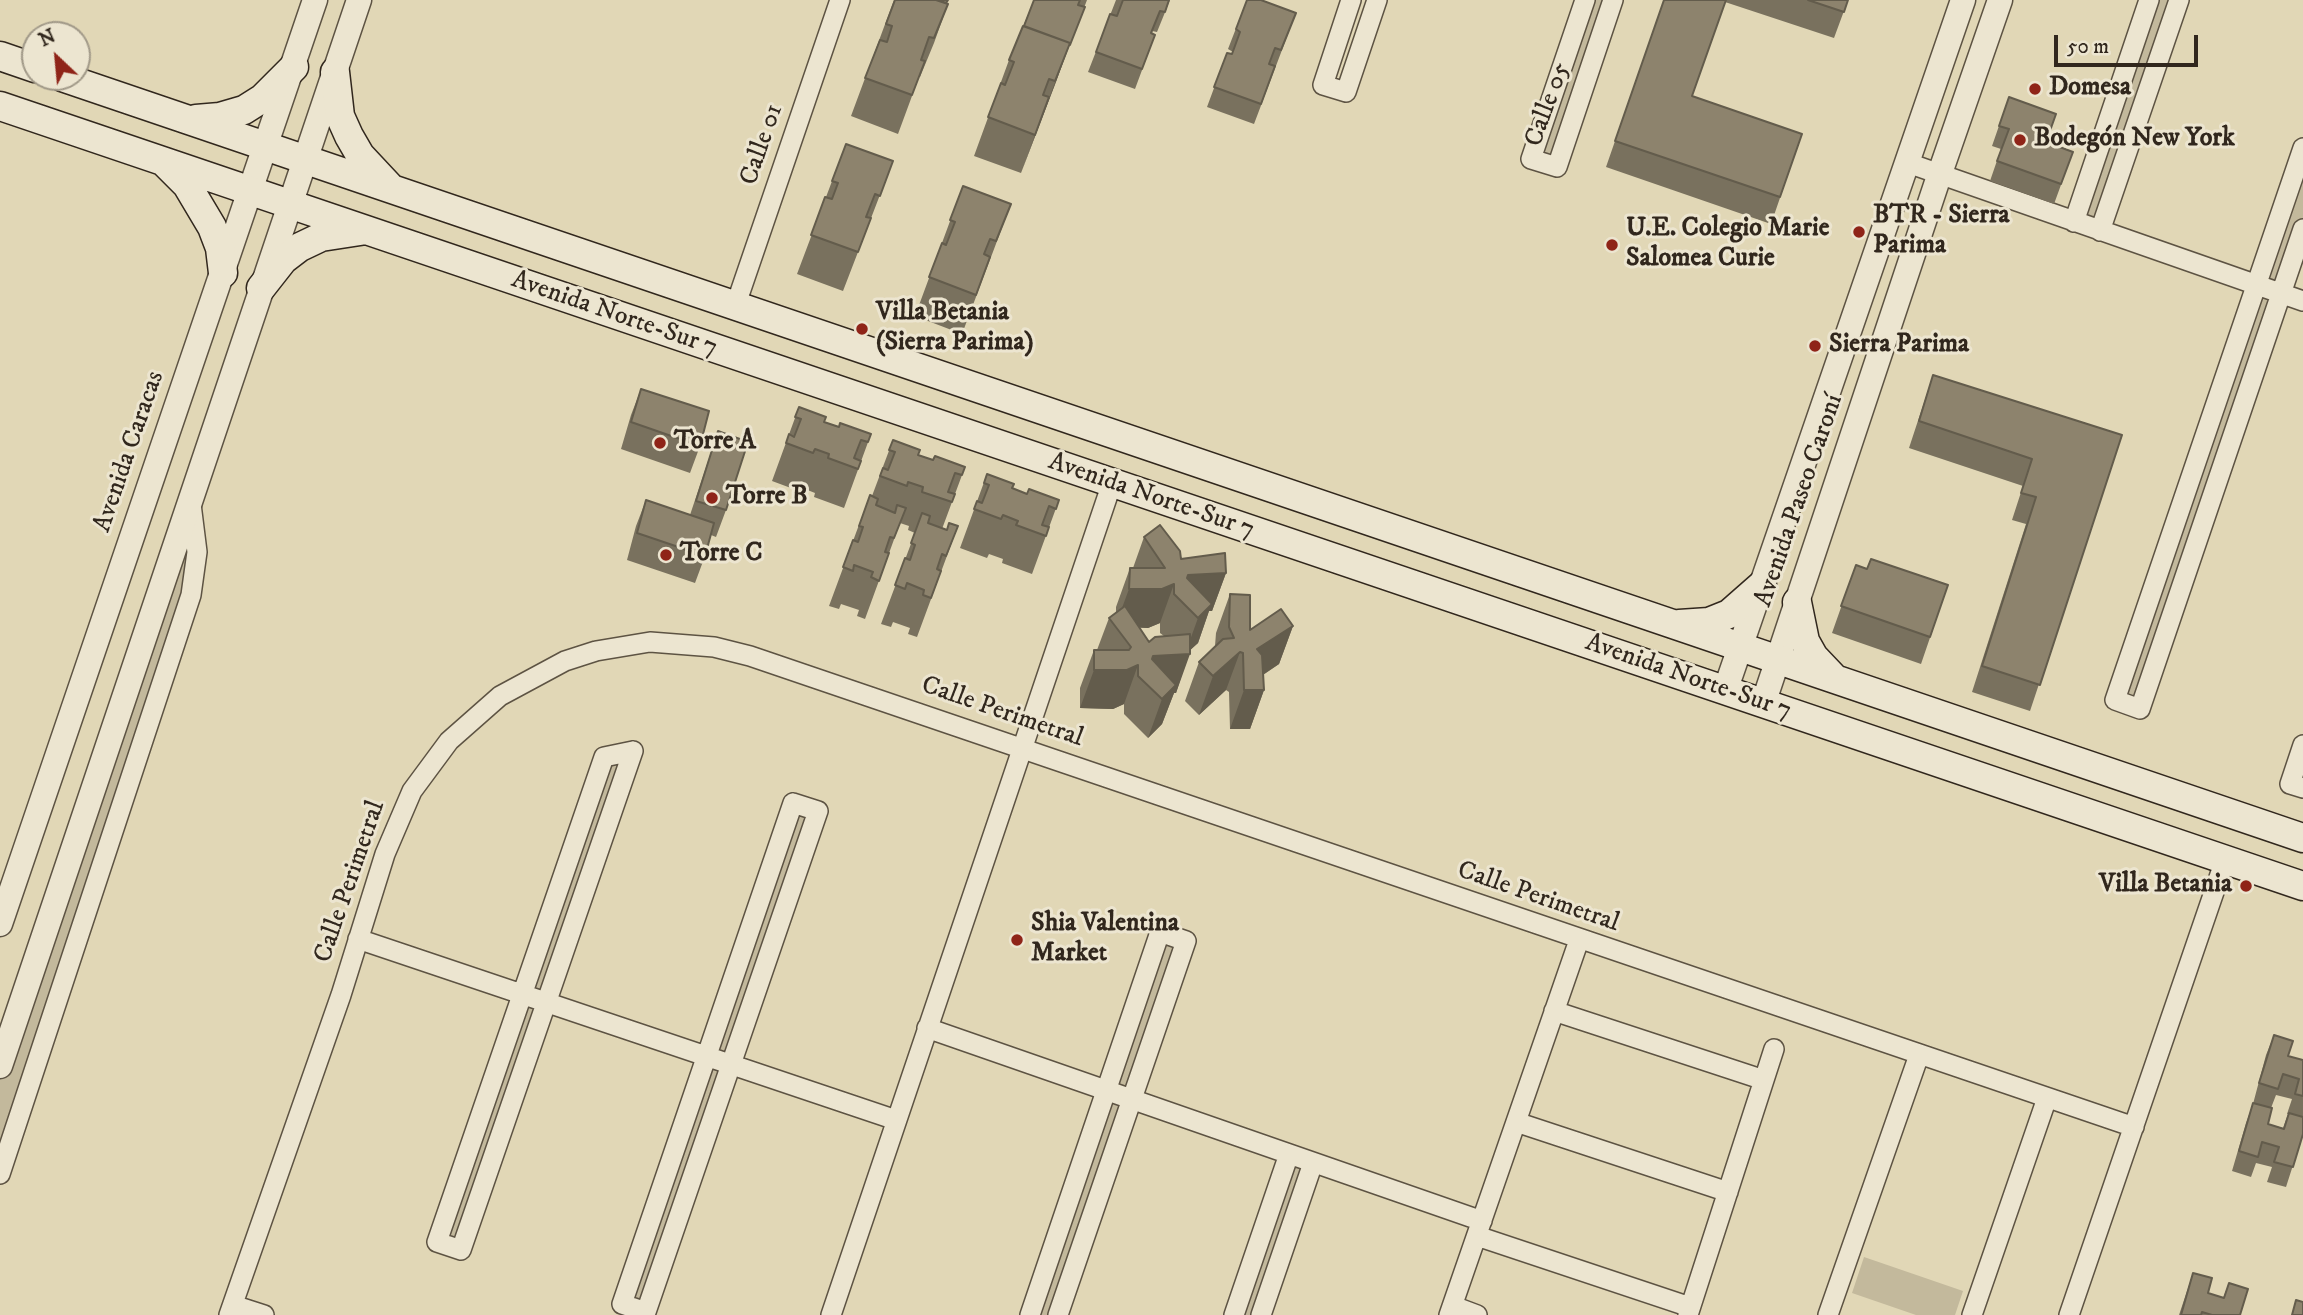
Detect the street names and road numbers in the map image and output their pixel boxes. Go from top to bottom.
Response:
street label: Calle 05 [1519,59,1579,151]
street label: Calle 01 [735,100,791,190]
street label: Avenida Norte-Sur 7 [507,265,721,365]
street label: Avenida Caracas [88,367,172,537]
street label: Avenida Paseo Caroní [1749,391,1851,611]
street label: Avenida Norte-Sur 7 [1044,447,1258,547]
street label: Avenida Norte-Sur 7 [1581,628,1795,728]
street label: Calle Perimetral [917,671,1087,755]
street label: Calle Perimetral [309,797,393,967]
street label: Calle Perimetral [1453,856,1623,940]

